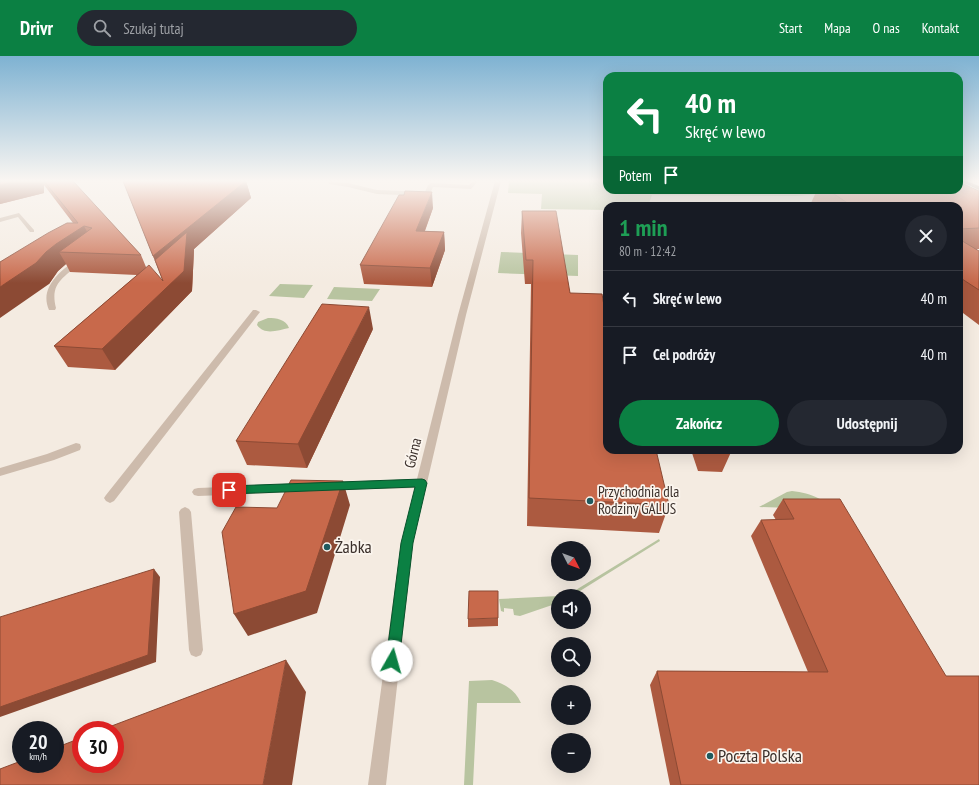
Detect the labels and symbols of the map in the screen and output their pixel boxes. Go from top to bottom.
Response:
street label: Górna [400,436,425,470]
pin [212,473,246,507]
place label: Przychodnia dla Rodziny GALUS [598,482,679,518]
marker: Przychodnia dla Rodziny GALUS [585,496,595,506]
place label: Żabka [335,535,372,558]
north arrow [551,541,591,581]
marker: Żabka [322,542,332,552]
position arrow [371,640,413,682]
speed limit sign: 30 [72,721,124,773]
place label: Poczta Polska [718,744,802,767]
marker: Poczta Polska [705,751,715,761]

